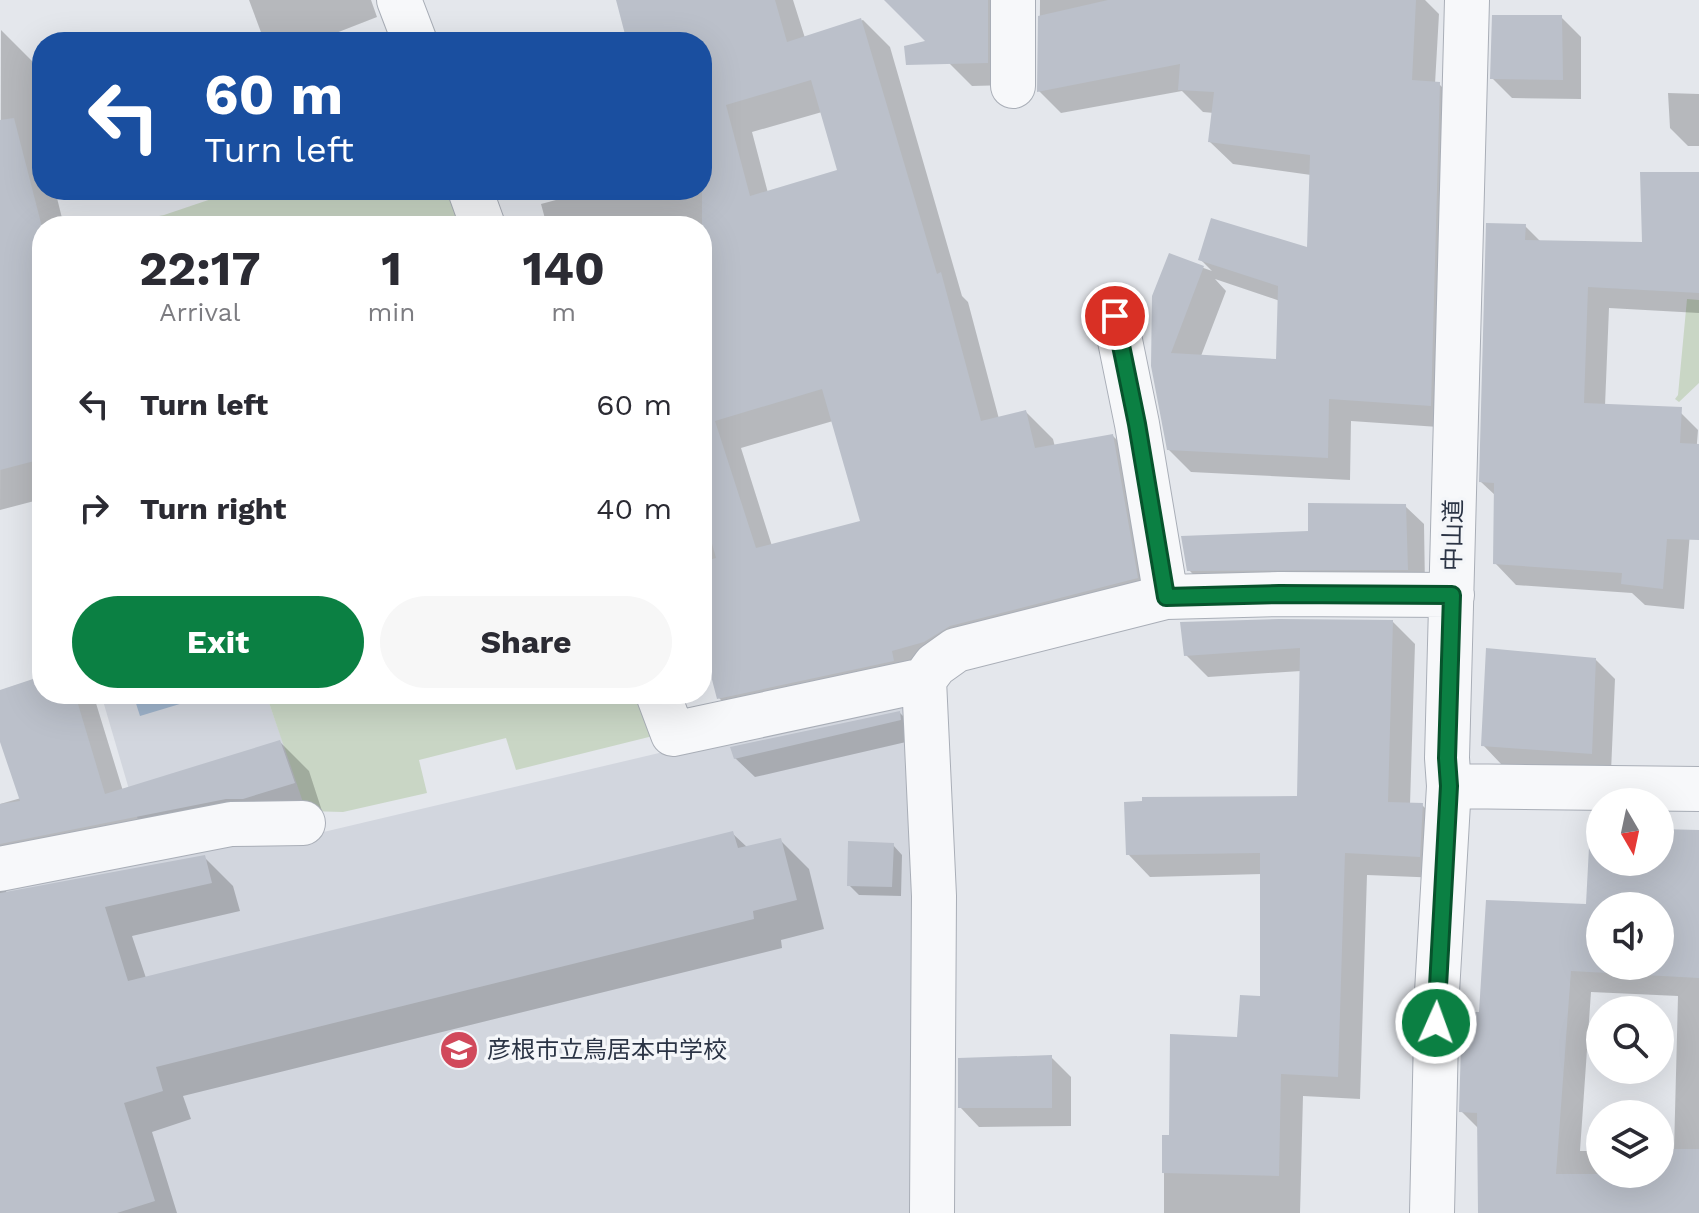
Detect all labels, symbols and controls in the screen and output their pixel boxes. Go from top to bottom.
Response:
text: 60 m [204,62,343,128]
icon: left [72,64,176,168]
text: Turn left [204,129,354,171]
text: 22:17 [139,240,261,297]
text: 1 [381,240,402,297]
text: 140 [522,240,605,297]
pin [1081,282,1149,350]
icon: arrive [1093,294,1137,338]
text: Arrival [159,297,240,327]
text: min [368,297,415,327]
text: m [551,297,576,327]
icon: left [72,382,116,426]
text: Turn left [140,387,268,422]
text: 60 m [596,387,672,422]
icon: right [72,486,116,530]
text: Turn right [140,491,286,526]
text: 40 m [596,491,672,526]
street label: 中山道 [1438,499,1468,571]
button: Exit [72,596,364,688]
button: Share [380,596,672,688]
north arrow [1586,788,1674,876]
map controls [1586,788,1674,1188]
button: sound [1586,892,1674,980]
position arrow [1394,981,1478,1065]
button: search [1586,996,1674,1084]
school or university icon: 彦根市立鳥居本中学校 [438,1029,480,1071]
place label: 彦根市立鳥居本中学校 [487,1036,727,1064]
button: layers [1586,1100,1674,1188]

